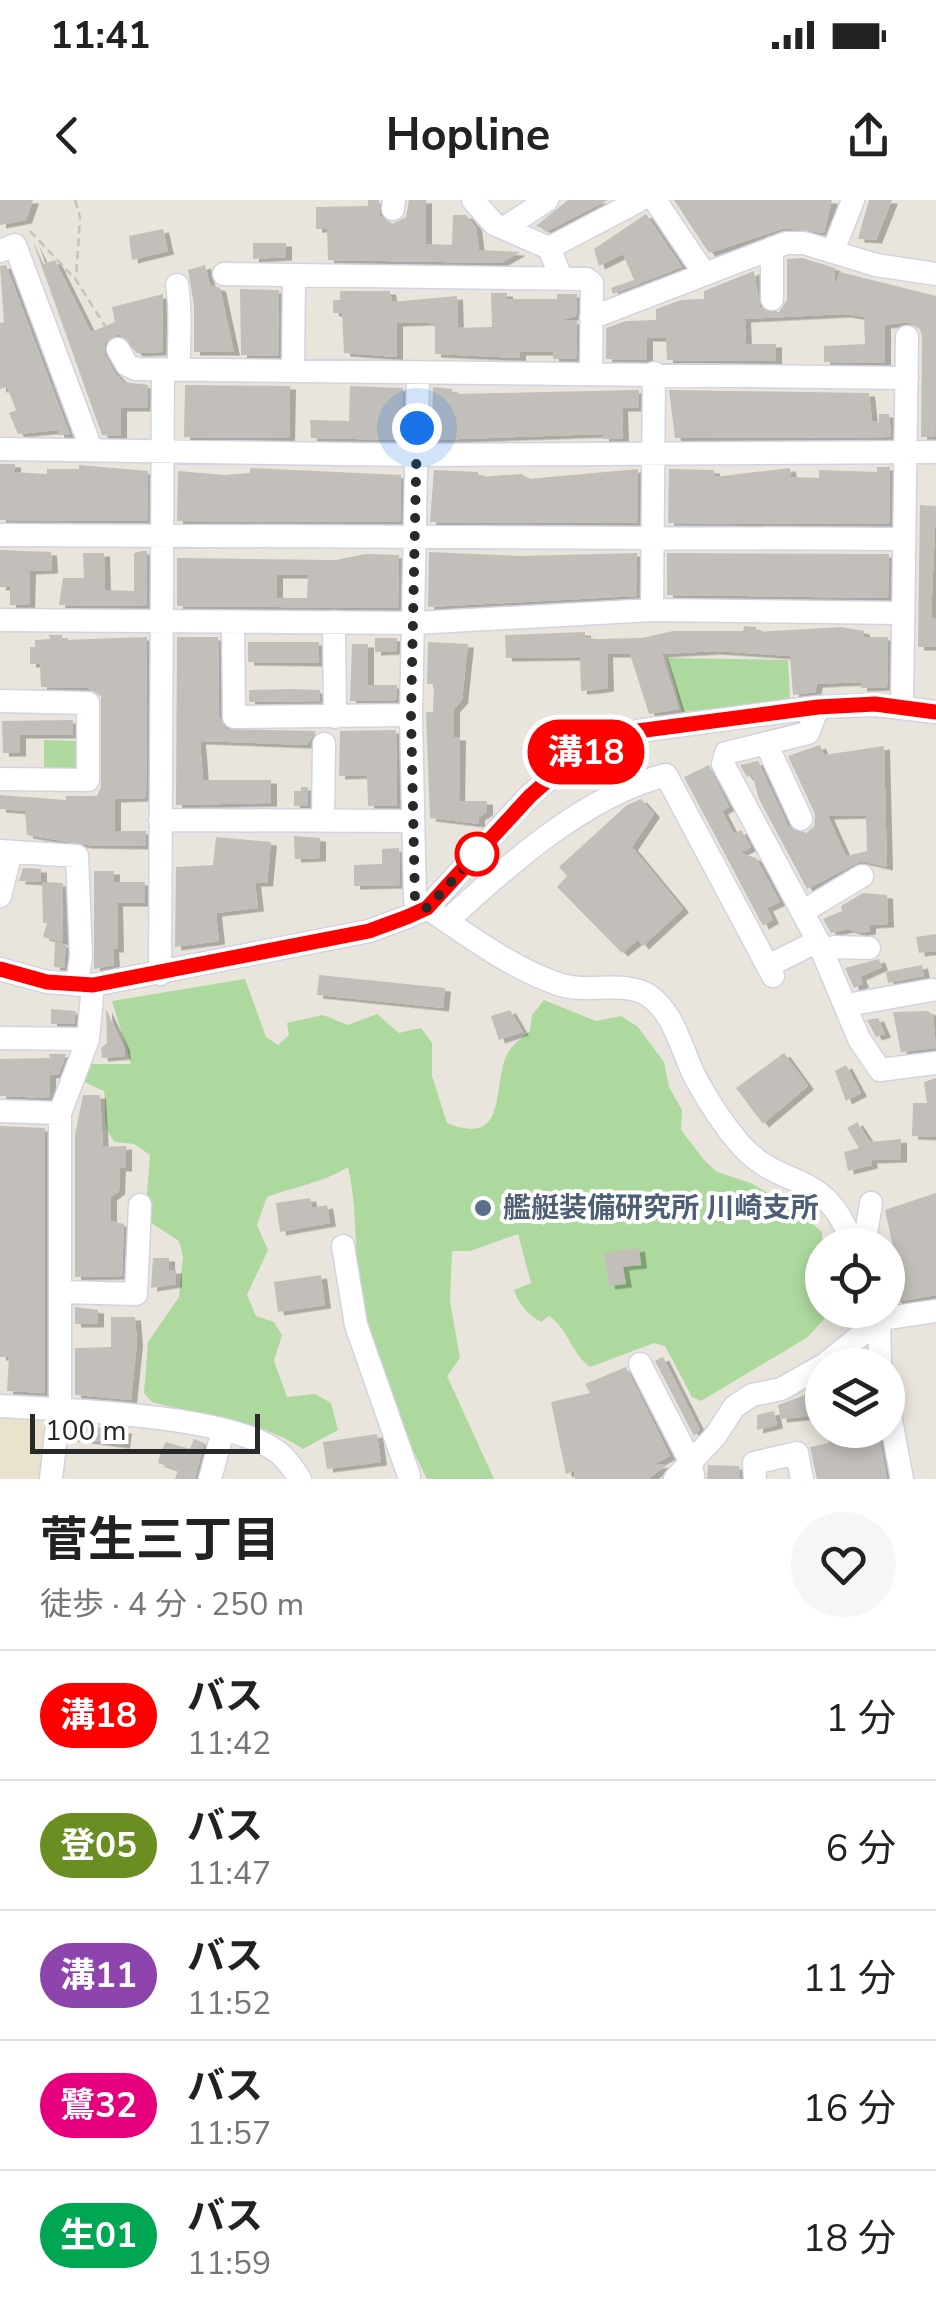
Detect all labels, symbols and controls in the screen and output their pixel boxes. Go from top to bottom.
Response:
text: 11:41 [50,10,151,61]
text: Hopline [386,105,550,166]
icon: back [40,108,95,163]
icon: share [841,108,896,163]
your location [392,403,442,453]
line badge: 溝18 [528,720,644,784]
text: 溝18 [547,729,625,776]
unlabelled marker [456,833,498,875]
place label: 艦艇装備研究所 川崎支所 [503,1189,819,1227]
marker: 艦艇装備研究所 川崎支所 [472,1197,494,1219]
map controls [805,1228,905,1448]
button: locate [805,1228,905,1328]
button: layers [805,1348,905,1448]
scale bar [30,1409,260,1454]
text: 100 m [45,1412,127,1450]
text: 菅生三丁目 [40,1507,280,1573]
button: heart [791,1512,896,1617]
text: 徒歩 · 4 分 · 250 m [40,1583,304,1626]
text: バス [187,1671,263,1722]
text: 溝18 [60,1692,137,1739]
text: 1 分 [825,1693,896,1744]
text: 11:42 [187,1722,271,1765]
text: バス [187,1801,263,1852]
text: 登05 [60,1822,137,1869]
text: 6 分 [825,1823,896,1874]
text: 11:47 [187,1852,271,1895]
text: バス [187,1931,263,1982]
text: 溝11 [60,1952,137,1999]
text: 11 分 [803,1953,896,2004]
text: 11:52 [187,1982,271,2025]
text: バス [187,2061,263,2112]
text: 鷺32 [60,2082,137,2129]
text: 16 分 [803,2083,896,2134]
text: 11:57 [187,2112,271,2155]
text: バス [187,2191,263,2242]
text: 生01 [60,2212,137,2259]
text: 18 分 [803,2213,896,2264]
text: 11:59 [187,2242,271,2285]

